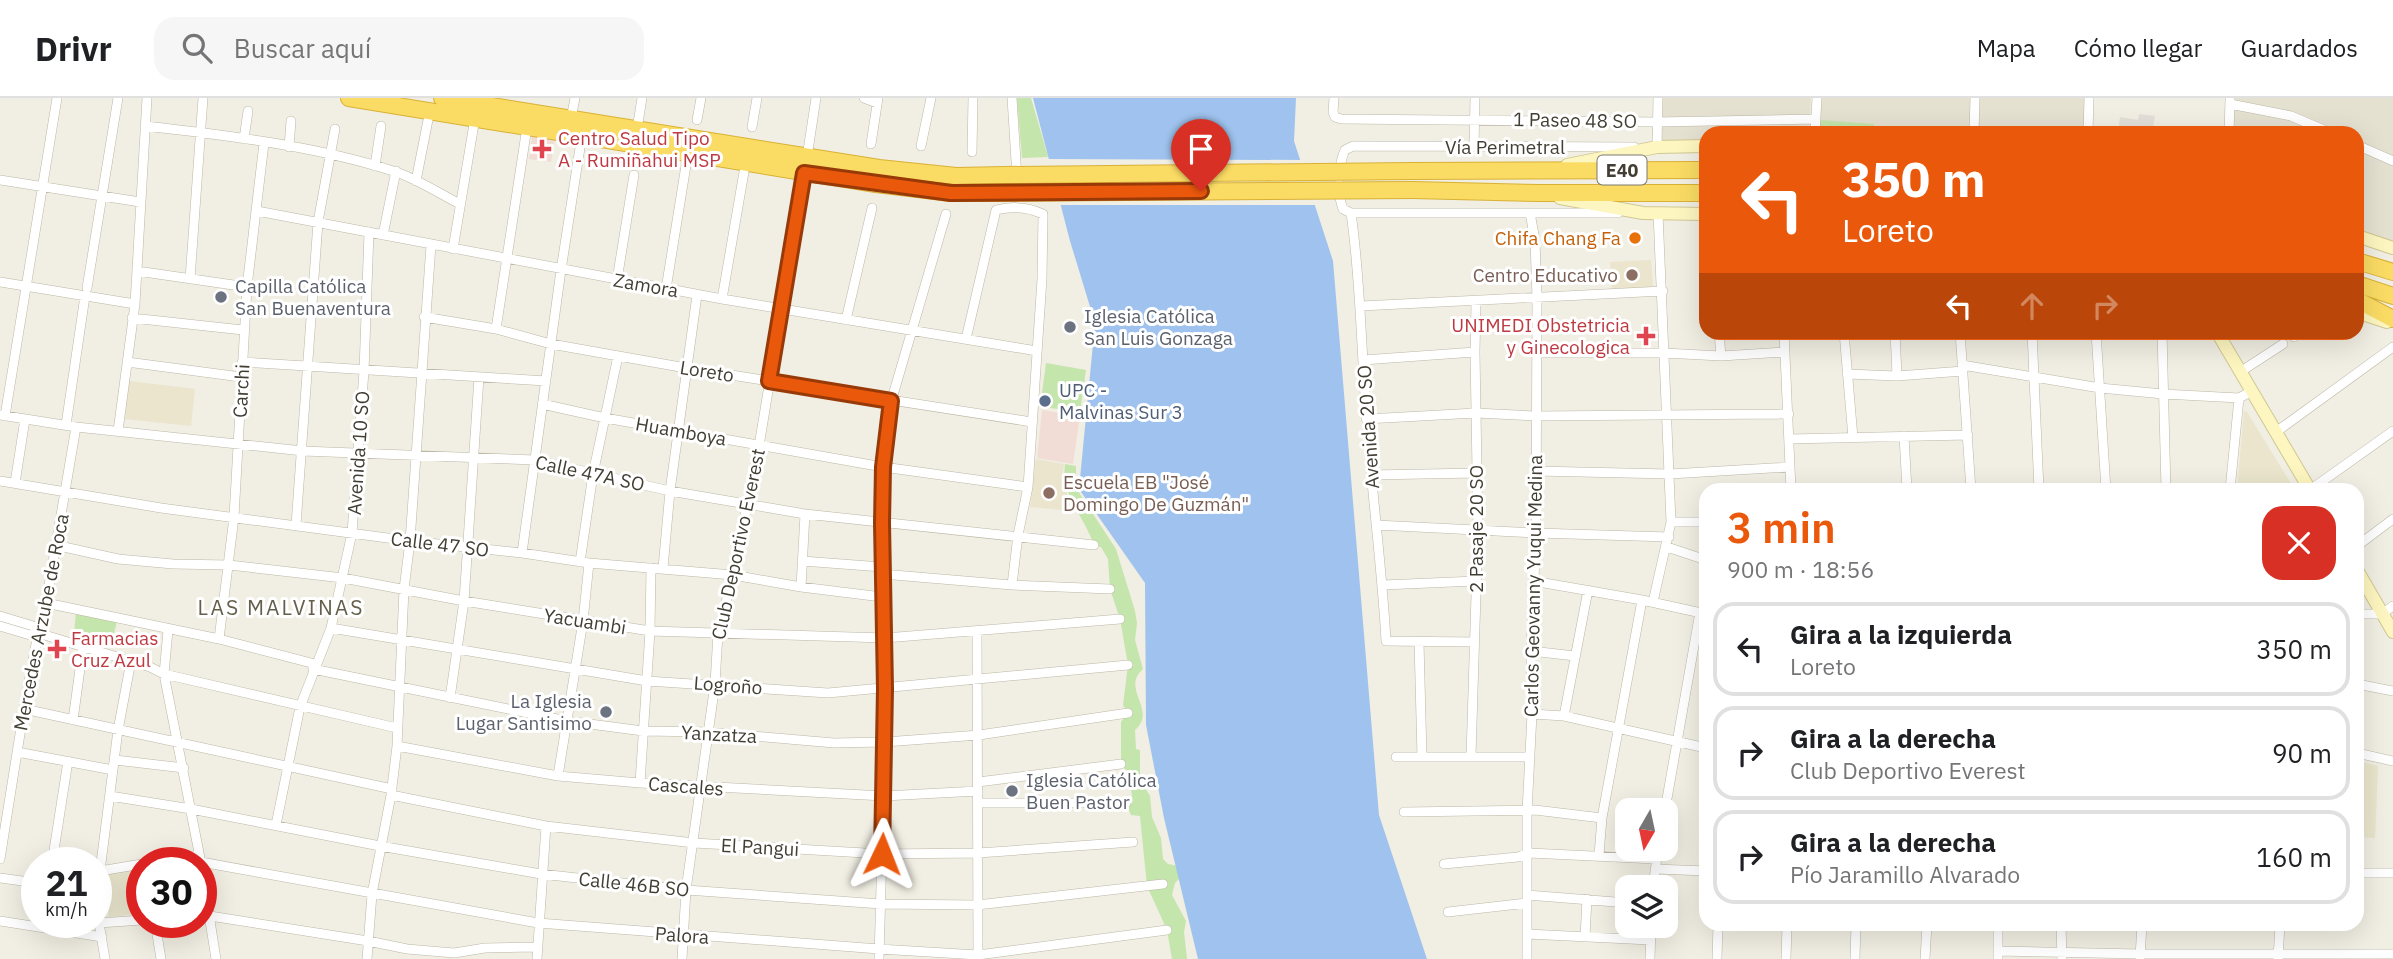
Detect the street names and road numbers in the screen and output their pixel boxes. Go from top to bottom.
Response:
street label: 1 Paseo 48 SO [1513,107,1637,133]
street label: Vía Perimetral [1445,135,1565,159]
road number: E40 [1598,156,1646,184]
street label: Zamora [612,268,680,302]
street label: Loreto [678,355,736,387]
street label: Carchi [228,363,254,419]
street label: Avenida 20 SO [1352,364,1384,490]
street label: Avenida 10 SO [342,390,374,516]
street label: Huamboya [634,411,728,451]
street label: Club Deportivo Everest [706,446,770,642]
street label: Calle 47A SO [533,450,647,496]
street label: Carlos Geovanny Yuqui Medina [1519,455,1547,717]
street label: 2 Pasaje 20 SO [1464,465,1488,593]
street label: Mercedes Arzube de Roca [8,511,74,733]
street label: Calle 47 SO [389,526,491,562]
street label: Yacuambi [542,603,628,639]
street label: Logroño [693,671,763,699]
street label: Yanzatza [680,720,758,748]
street label: Cascales [647,771,725,801]
street label: El Pangui [720,833,800,861]
street label: Calle 46B SO [577,866,691,902]
street label: Palora [654,921,710,949]

